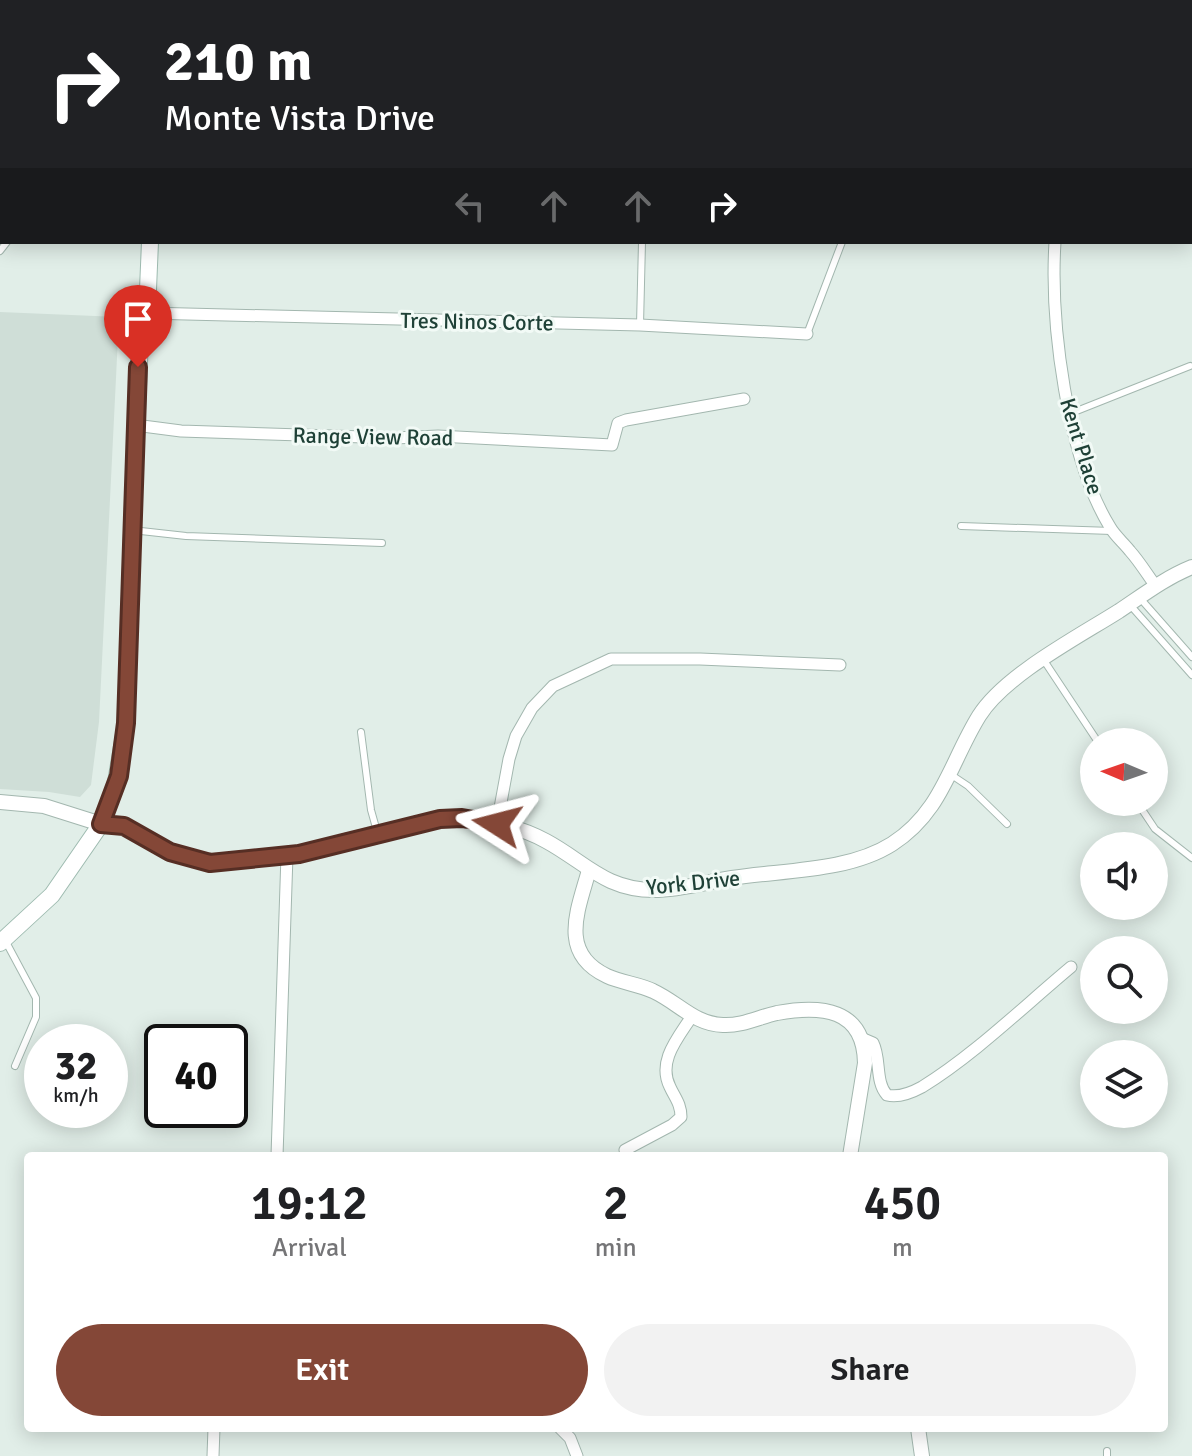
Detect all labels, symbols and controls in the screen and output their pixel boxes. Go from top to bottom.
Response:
text: 210 m [164,27,312,96]
icon: right [32,32,136,136]
text: Monte Vista Drive [164,96,435,141]
icon: left [448,184,492,228]
icon: ahead [532,184,576,228]
icon: ahead [616,184,660,228]
icon: right [700,184,744,228]
pin [104,285,172,367]
icon: arrive [116,297,160,341]
street label: Tres Ninos Corte [400,307,554,336]
street label: Kent Place [1054,395,1109,498]
street label: Range View Road [292,422,454,451]
north arrow [1080,728,1168,816]
map controls [1080,728,1168,1128]
position arrow [455,782,539,866]
button: sound [1080,832,1168,920]
street label: York Drive [645,864,741,901]
button: search [1080,936,1168,1024]
speed limit sign: 40 [144,1024,248,1128]
button: layers [1080,1040,1168,1128]
text: 32 [54,1041,98,1091]
text: km/h [53,1083,99,1108]
text: 19:12 [251,1174,368,1233]
text: 2 [603,1174,629,1233]
text: 450 [863,1174,941,1233]
text: Arrival [272,1232,347,1264]
text: min [595,1232,637,1264]
text: m [892,1232,913,1264]
button: Exit [56,1324,588,1416]
button: Share [604,1324,1136,1416]

